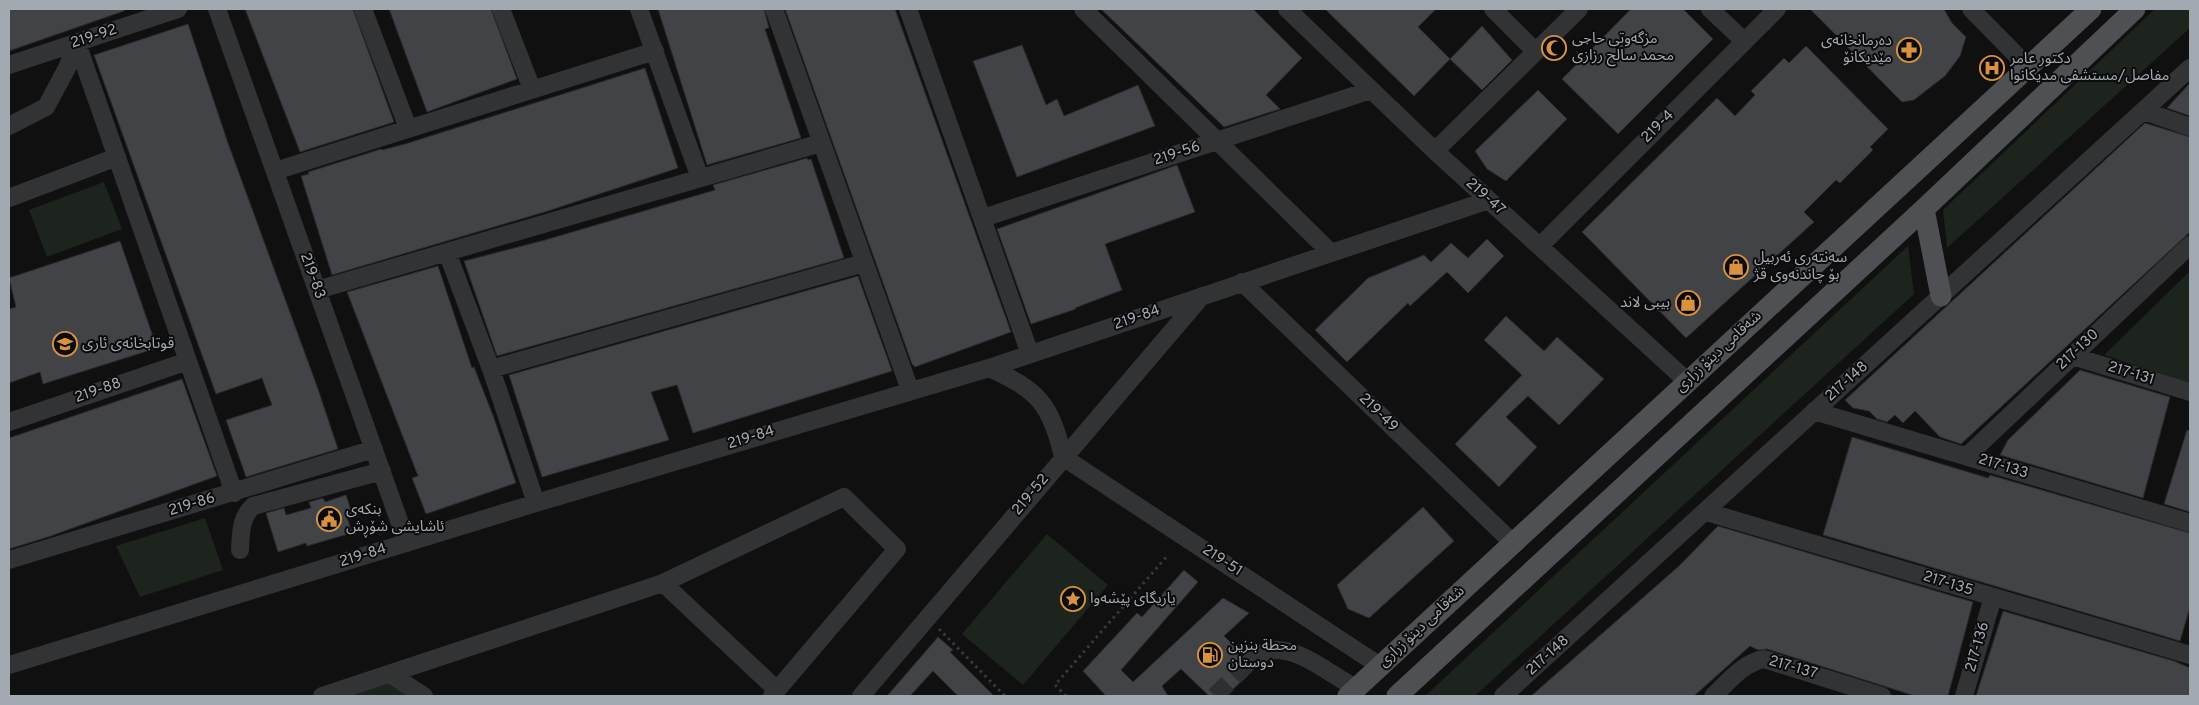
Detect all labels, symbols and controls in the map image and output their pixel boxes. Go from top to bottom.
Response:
street label: 219-92 [68,21,120,53]
place label: مزگەوتی حاجی محمد سالح رزازی [1572,30,1674,67]
place label: دەرمانخانەی مێدیکانۆ [1821,32,1892,68]
mosque icon: مزگەوتی حاجی محمد سالح رزازی [1541,35,1567,61]
pharmacy icon: دەرمانخانەی مێدیکانۆ [1896,37,1922,63]
place label: دكتور عامر مفاصل/مستشفى مديكانوا [2009,50,2169,86]
hospital icon: دكتور عامر مفاصل/مستشفى مديكانوا [1979,55,2005,81]
street label: 219-4 [1637,106,1679,148]
street label: 219-56 [1151,138,1203,170]
street label: 219-47 [1461,174,1509,220]
place label: سەنتەری ئەربیل بۆ چاندنەوی قژ [1753,249,1848,285]
street label: 219-83 [295,250,329,302]
shop icon: سەنتەری ئەربیل بۆ چاندنەوی قژ [1723,254,1749,280]
shop icon: بيبى لاند [1675,290,1701,316]
place label: بيبى لاند [1620,294,1670,313]
street label: 219-84 [1111,301,1163,335]
street label: شەقامی دینۆ زراری [1672,307,1766,397]
street label: 217-130 [2053,325,2103,375]
school or university icon: قوتابخانەی ئاری [52,331,78,357]
place label: قوتابخانەی ئاری [82,335,174,354]
street label: 217-148 [1821,358,1873,406]
street label: 217-131 [2105,358,2157,390]
street label: 219-88 [72,374,124,408]
street label: 219-49 [1354,390,1402,436]
street label: 219-84 [725,422,777,454]
street label: 217-133 [1976,450,2030,484]
street label: 219-52 [1008,470,1054,520]
street label: 219-86 [166,489,218,521]
place label: بنکەی ئاشایشی شۆڕش [346,501,444,538]
public building icon: بنکەی ئاشایشی شۆڕش [316,506,342,532]
street label: 219-84 [337,540,389,572]
street label: 219-51 [1198,541,1246,581]
street label: 217-135 [1920,567,1976,601]
street label: شەقامی دینۆ زراری [1375,582,1469,672]
place icon: یاریگای پێشەوا [1060,586,1086,612]
place label: یاریگای پێشەوا [1090,590,1176,609]
street label: 217-136 [1962,620,1994,674]
street label: 217-148 [1522,632,1574,680]
place label: محطة بنزين دوستان [1228,637,1297,673]
fuel station icon: محطة بنزين دوستان [1197,642,1223,668]
street label: 217-137 [1766,652,1820,684]

